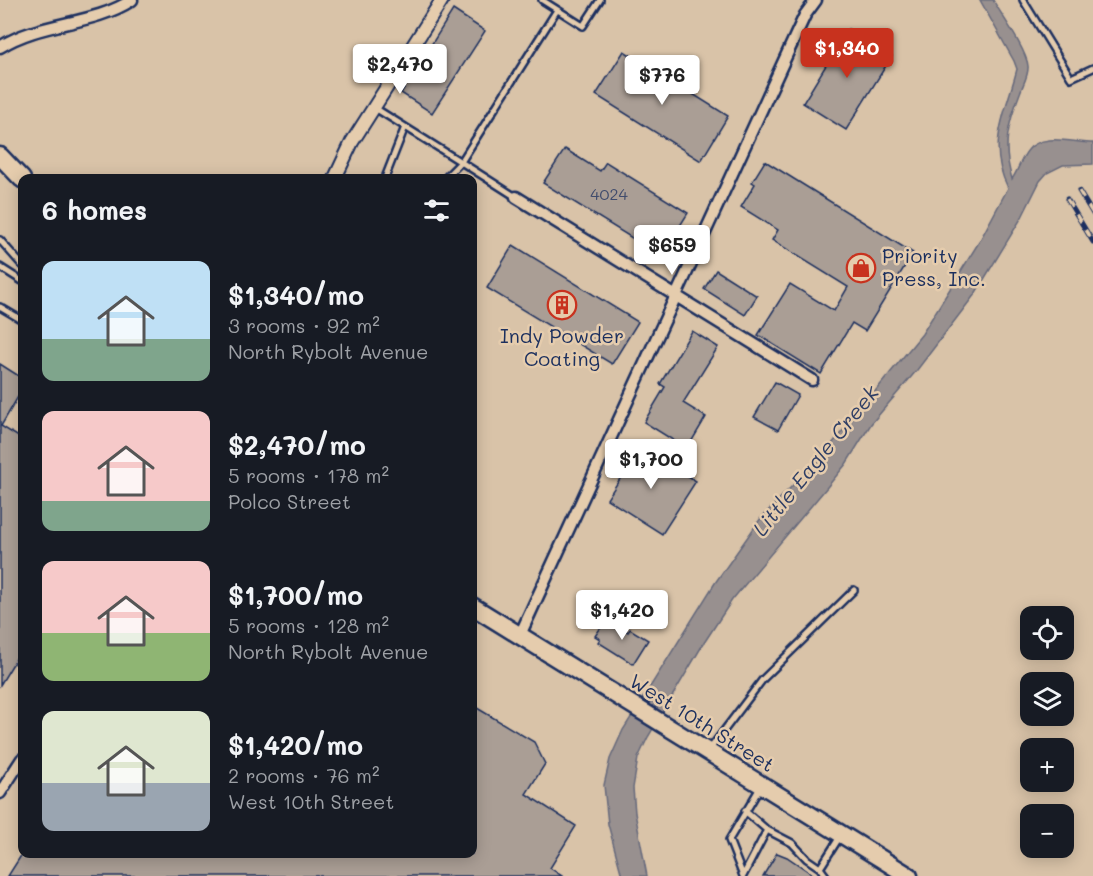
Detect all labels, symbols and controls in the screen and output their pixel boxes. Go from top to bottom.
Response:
pin: $1,340 [798,28,896,79]
text: $1,340 [815,34,879,60]
pin: $2,470 [351,44,449,95]
text: $2,470 [367,50,433,76]
pin: $776 [626,55,698,106]
text: $776 [639,61,685,87]
house number: 4024 [590,183,628,204]
text: 6 homes [42,193,147,227]
icon: filters [420,194,453,227]
pin: $659 [636,225,708,276]
text: $659 [648,231,696,257]
place label: Priority Press, Inc. [882,242,986,291]
shop icon: Priority Press, Inc. [845,252,877,284]
text: $1,340/mo [228,278,364,312]
icon: home [90,285,162,357]
building icon: Indy Powder Coating [546,289,578,321]
text: 3 rooms · 92 m² [228,312,380,338]
place label: Indy Powder Coating [500,322,624,371]
text: North Rybolt Avenue [228,338,428,364]
water label: Little Eagle Creek [746,379,884,541]
text: $2,470/mo [228,428,366,462]
icon: home [90,435,162,507]
pin: $1,700 [602,439,700,490]
text: $1,700 [619,445,683,471]
text: 5 rooms · 178 m² [228,462,389,488]
text: Polco Street [228,488,351,514]
text: $1,700/mo [228,578,363,612]
icon: home [90,585,162,657]
pin: $1,420 [573,590,671,641]
text: $1,420 [590,596,654,622]
map controls [1020,606,1074,858]
button: locate [1020,606,1074,660]
text: 5 rooms · 128 m² [228,612,389,638]
text: North Rybolt Avenue [228,638,428,664]
street label: West 10th Street [625,667,780,777]
button: layers [1020,672,1074,726]
text: $1,420/mo [228,728,363,762]
icon: home [90,735,162,807]
button: + [1020,738,1074,792]
text: 2 rooms · 76 m² [228,762,380,788]
text: West 10th Street [228,788,394,814]
button: − [1020,804,1074,858]

